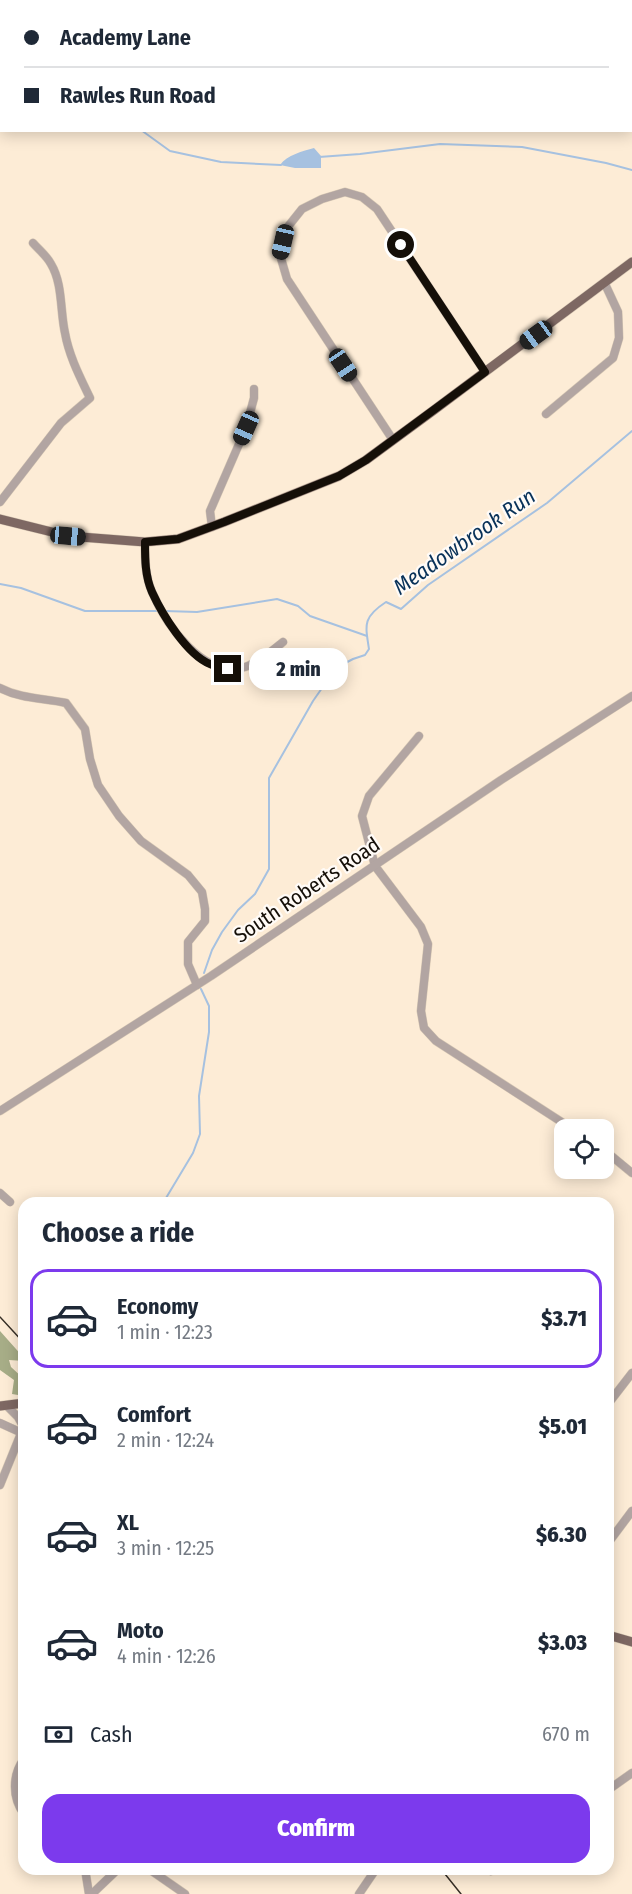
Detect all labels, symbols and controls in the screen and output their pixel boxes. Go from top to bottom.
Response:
text: Academy Lane [60,24,191,51]
text: Rawles Run Road [60,82,216,109]
car [270,222,296,262]
route start [387,231,414,258]
car [516,317,556,353]
car [325,345,361,385]
car [230,408,262,448]
water label: Meadowbrook Run [388,482,541,600]
car [49,525,87,547]
callout: 2 min [249,648,348,690]
route end [214,655,241,682]
text: 2 min [276,657,321,681]
street label: South Roberts Road [229,832,385,948]
map controls [554,1119,614,1179]
button: locate [554,1119,614,1179]
text: Choose a ride [42,1217,194,1249]
icon: car [45,1292,99,1346]
text: Economy [117,1293,198,1320]
text: $3.71 [541,1305,587,1332]
text: 1 min · 12:23 [117,1320,213,1344]
icon: car [45,1400,99,1454]
text: Comfort [117,1401,191,1428]
text: $5.01 [539,1413,587,1440]
text: 2 min · 12:24 [117,1428,214,1452]
icon: car [45,1508,99,1562]
text: XL [117,1509,139,1536]
text: $6.30 [536,1521,587,1548]
text: 3 min · 12:25 [117,1536,214,1560]
icon: car [45,1616,99,1670]
text: Moto [117,1617,164,1644]
text: $3.03 [538,1629,587,1656]
text: 4 min · 12:26 [117,1644,216,1668]
icon: cash [42,1718,75,1751]
text: Cash [90,1721,133,1748]
text: 670 m [542,1722,590,1746]
button: Confirm [42,1794,590,1863]

